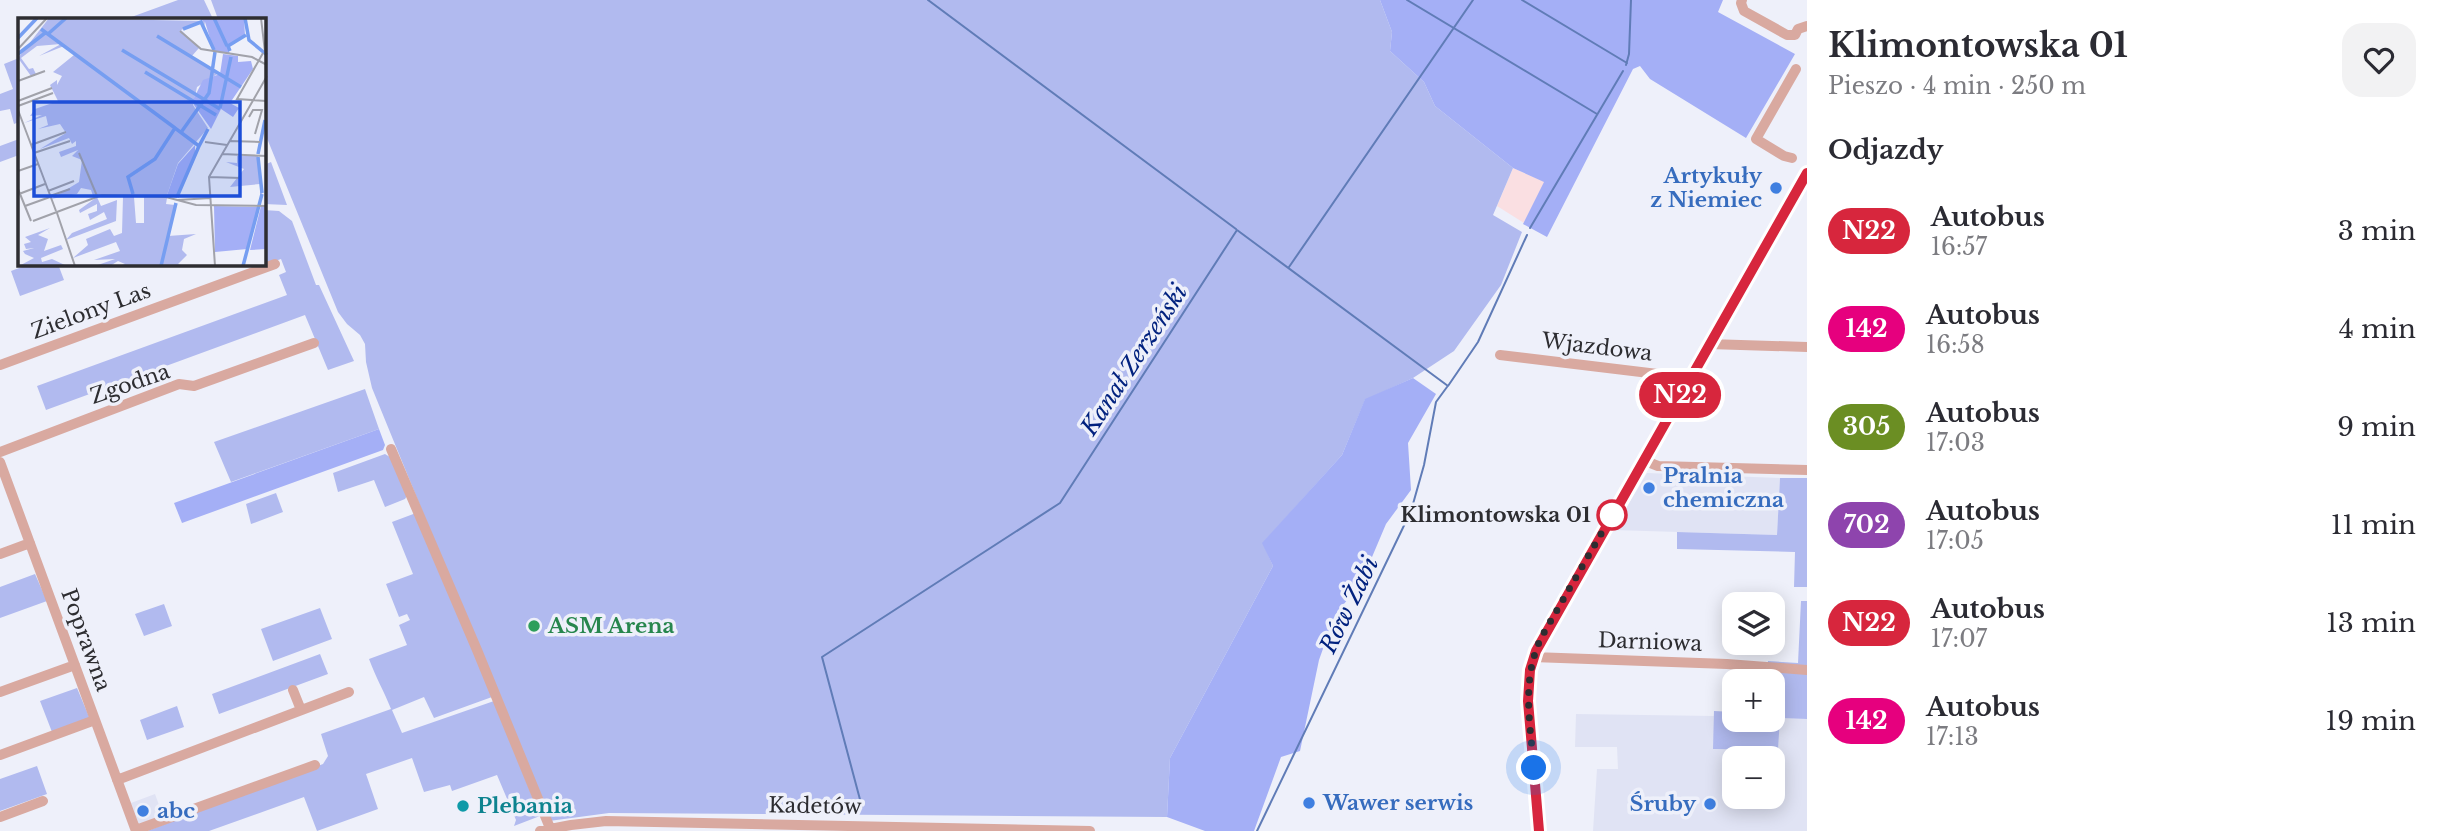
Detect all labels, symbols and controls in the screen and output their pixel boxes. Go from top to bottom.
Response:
inset map [18,18,266,266]
button: heart [2342,23,2416,97]
text: Klimontowska 01 [1828,25,2128,66]
text: Pieszo · 4 min · 250 m [1828,72,2086,100]
text: Odjazdy [1828,134,1943,166]
place label: Artykuły z Niemiec [1650,163,1762,213]
marker: Artykuły z Niemiec [1768,180,1784,196]
text: Autobus [1931,201,2045,233]
text: 3 min [2338,215,2416,247]
text: N22 [1842,216,1896,245]
text: 16:57 [1931,233,1987,261]
street label: Zielony Las [28,277,154,345]
water label: Kanał Zerzeński [1074,279,1193,441]
text: Autobus [1926,299,2040,331]
text: 4 min [2339,313,2416,345]
text: 142 [1845,314,1888,343]
street label: Wjazdowa [1539,327,1654,367]
text: 16:58 [1926,331,1985,359]
street label: Zgodna [87,358,174,410]
line badge: N22 [1640,372,1720,418]
text: N22 [1653,380,1707,409]
text: Autobus [1926,397,2040,429]
text: 9 min [2337,411,2416,443]
text: 305 [1843,412,1890,441]
text: 17:03 [1926,429,1985,457]
place label: Pralnia chemiczna [1663,463,1784,513]
marker: Pralnia chemiczna [1641,480,1657,496]
text: Autobus [1926,495,2040,527]
marker: Klimontowska 01 [1597,500,1627,530]
place label: Klimontowska 01 [1400,502,1591,528]
text: 11 min [2331,509,2416,541]
text: 702 [1843,510,1890,539]
text: 17:05 [1926,527,1984,555]
water label: Rów Żabi [1311,551,1384,659]
street label: Poprawna [55,585,117,695]
map controls [1722,592,1785,809]
button: layers [1722,592,1785,655]
text: Autobus [1931,593,2045,625]
text: 13 min [2326,607,2416,639]
text: N22 [1842,608,1896,637]
place label: ASM Arena [547,613,675,639]
marker: ASM Arena [526,618,542,634]
text: 17:07 [1931,625,1987,653]
street label: Darniowa [1597,627,1703,657]
button: + [1722,669,1785,732]
text: Autobus [1926,691,2040,723]
text: 19 min [2326,705,2416,737]
text: 142 [1845,706,1888,735]
text: 17:13 [1926,723,1979,751]
button: − [1722,746,1785,809]
your location [1516,750,1551,785]
place label: Wawer serwis [1322,790,1474,816]
place label: Śruby [1629,791,1696,817]
street label: Kadetów [768,792,862,820]
place label: Plebania [477,793,573,819]
marker: Wawer serwis [1301,795,1317,811]
marker: Śruby [1702,796,1718,812]
place label: abc [157,798,195,824]
marker: Plebania [455,798,471,814]
marker: abc [135,803,151,819]

